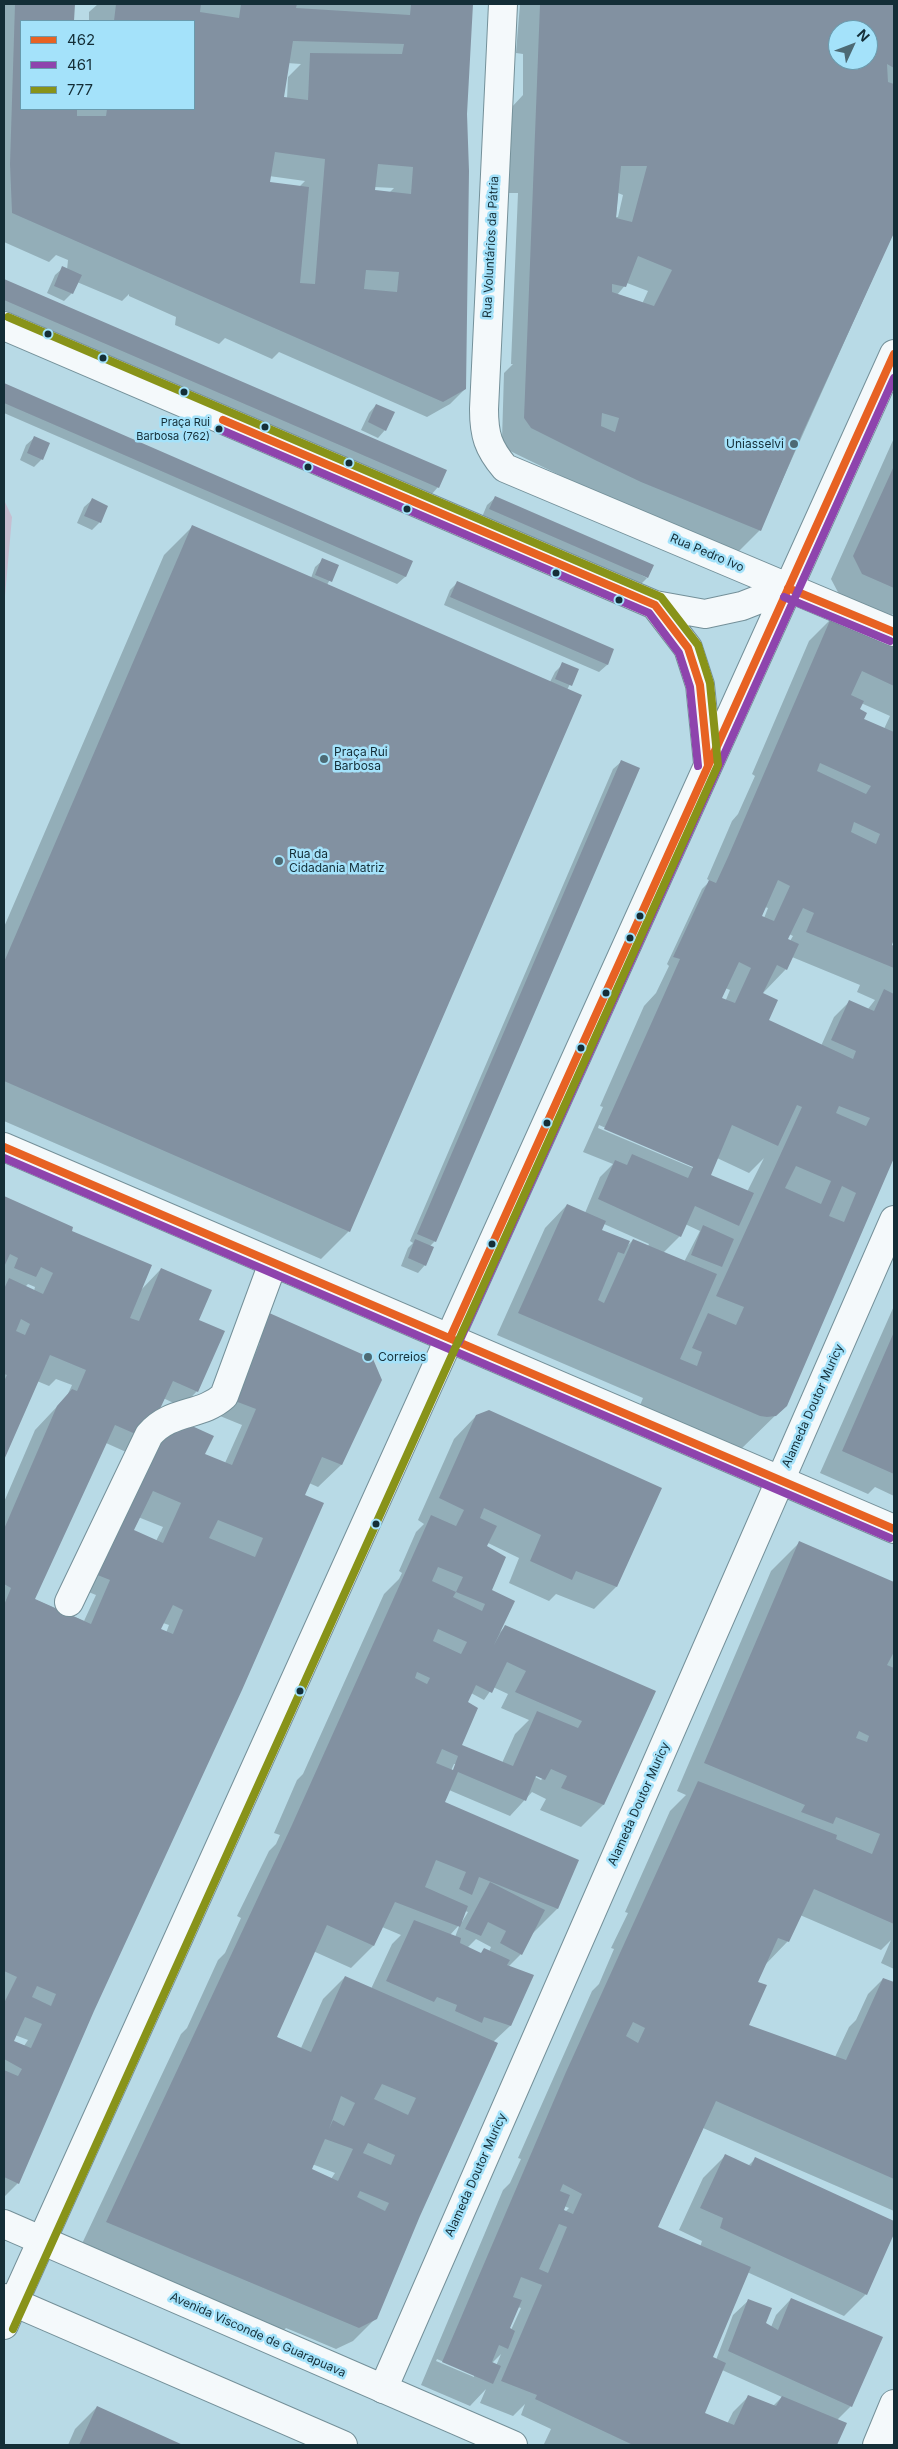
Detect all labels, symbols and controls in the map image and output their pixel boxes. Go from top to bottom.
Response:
legend [20,20,195,110]
north arrow [828,20,878,70]
text: N [854,25,873,45]
text: 462 [67,30,95,49]
text: 461 [67,55,92,74]
text: 777 [67,80,93,99]
street label: Rua Voluntários da Pátria [480,176,502,318]
unlabelled marker [43,329,53,339]
unlabelled marker [98,353,108,363]
unlabelled marker [179,387,189,397]
place label: Praça Rui Barbosa (762) [136,416,210,442]
unlabelled marker [260,422,270,432]
marker: Praça Rui Barbosa (762) [214,424,224,434]
place label: Uniasselvi [726,437,784,451]
marker: Uniasselvi [788,438,800,450]
unlabelled marker [344,458,354,468]
unlabelled marker [303,462,313,472]
unlabelled marker [402,504,412,514]
street label: Rua Pedro Ivo [668,531,746,575]
unlabelled marker [551,568,561,578]
unlabelled marker [614,595,624,605]
place label: Praça Rui Barbosa [334,745,388,773]
marker: Praça Rui Barbosa [318,753,330,765]
place label: Rua da Cidadania Matriz [289,847,385,875]
marker: Rua da Cidadania Matriz [273,855,285,867]
unlabelled marker [635,911,645,921]
unlabelled marker [625,933,635,943]
unlabelled marker [601,988,611,998]
unlabelled marker [576,1043,586,1053]
unlabelled marker [542,1118,552,1128]
unlabelled marker [487,1239,497,1249]
street label: Alameda Doutor Muricy [779,1342,847,1470]
place label: Correios [378,1350,426,1364]
marker: Correios [362,1351,374,1363]
unlabelled marker [371,1519,381,1529]
unlabelled marker [295,1686,305,1696]
street label: Alameda Doutor Muricy [605,1740,673,1868]
street label: Alameda Doutor Muricy [442,2111,510,2239]
street label: Avenida Visconde de Guarapuava [168,2290,348,2380]

